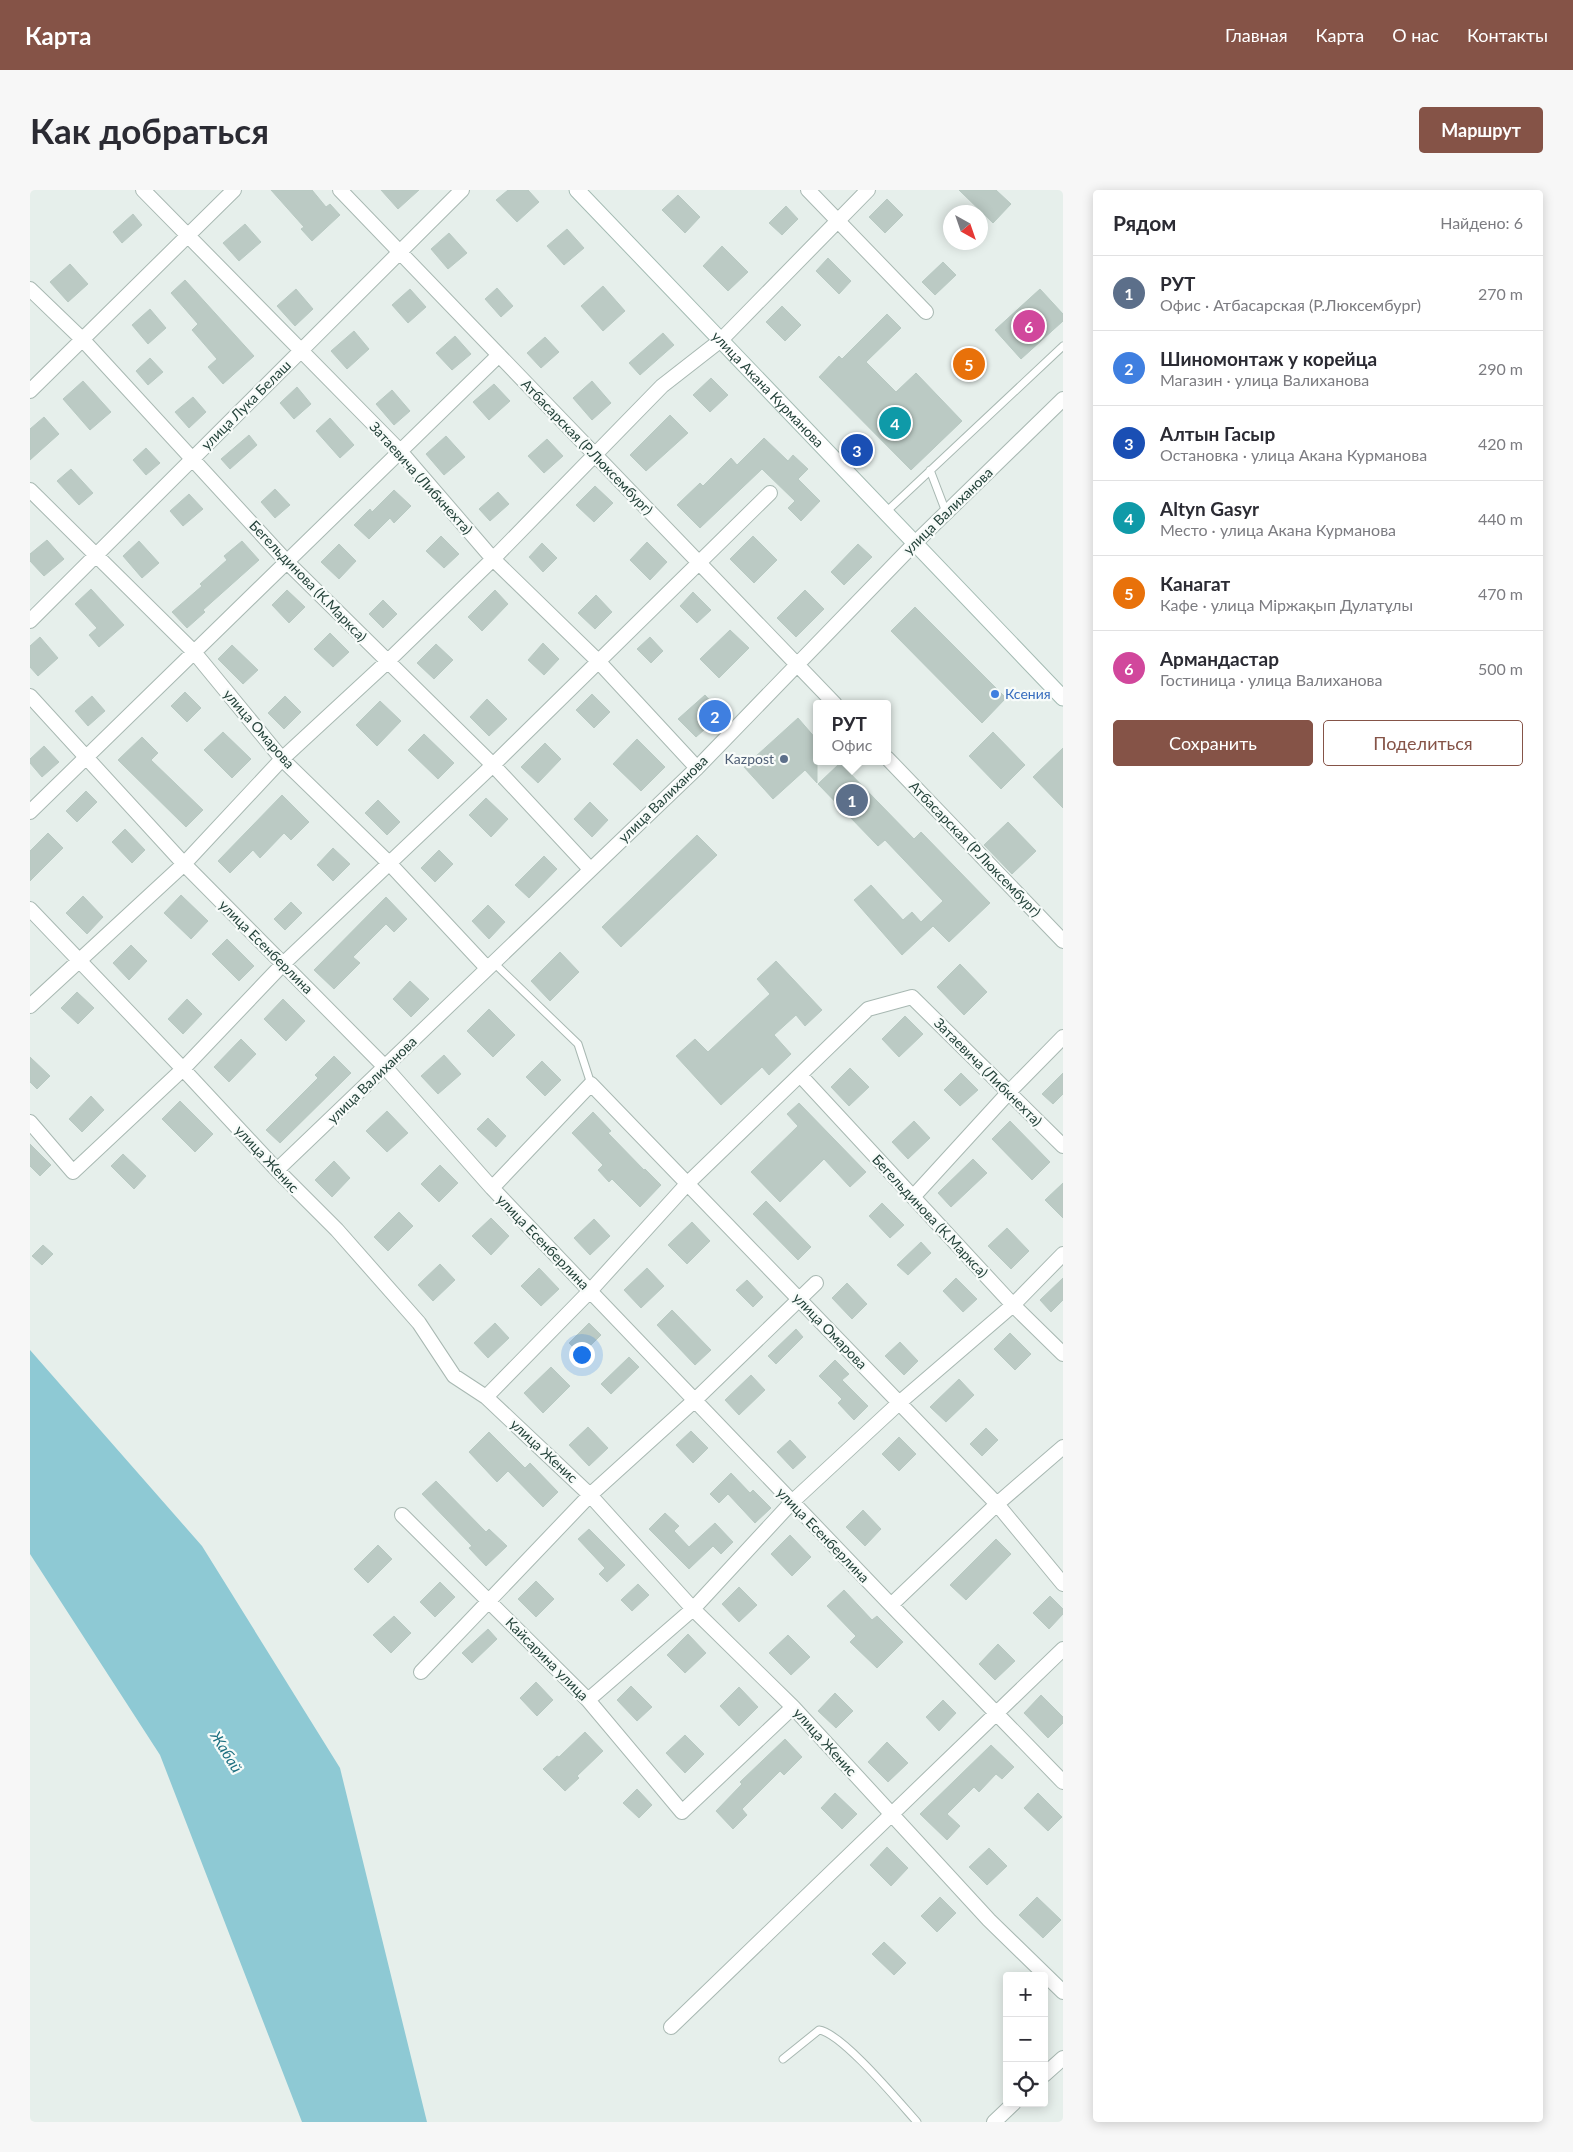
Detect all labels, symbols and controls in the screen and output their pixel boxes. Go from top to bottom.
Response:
text: Карта [25,21,92,50]
text: Главная [1225,24,1288,46]
text: Карта [1316,24,1364,46]
text: О нас [1392,24,1439,46]
text: Контакты [1467,24,1548,46]
button: Маршрут [1419,107,1543,153]
text: Как добраться [30,109,269,151]
north arrow [943,205,988,250]
text: Рядом [1113,210,1176,235]
text: Найдено: 6 [1440,213,1523,232]
text: РУТ [1160,272,1195,295]
text: 1 [1124,284,1134,303]
text: 270 m [1478,284,1523,303]
text: Офис · Атбасарская (Р.Люксембург) [1160,295,1421,314]
pin: 6 [1013,307,1045,345]
street label: улица Акана Курманова [709,327,828,451]
pin: 5 [953,345,985,383]
text: Шиномонтаж у корейца [1160,347,1377,370]
street label: улица Лука Белаш [197,356,294,453]
text: 2 [1124,359,1134,378]
text: 290 m [1478,359,1523,378]
text: Магазин · улица Валиханова [1160,370,1369,389]
street label: Атбасарская (Р.Люксембург) [518,375,657,518]
pin: 4 [879,404,911,442]
street label: Затаевича (Либкнехта) [366,418,477,538]
text: Алтын Гасыр [1160,422,1275,445]
pin: 3 [841,431,873,469]
text: 3 [1124,434,1134,453]
text: 420 m [1478,434,1523,453]
text: Остановка · улица Акана Курманова [1160,445,1427,464]
street label: улица Валиханова [899,464,996,558]
text: Altyn Gasyr [1160,497,1259,520]
text: 4 [1124,509,1134,528]
text: 440 m [1478,509,1523,528]
street label: Бегельдинова (К.Маркса) [246,517,371,645]
text: Место · улица Акана Курманова [1160,520,1396,539]
text: Канагат [1160,572,1230,595]
text: 5 [1124,584,1134,603]
text: 470 m [1478,584,1523,603]
text: Кафе · улица Міржақып Дулатұлы [1160,595,1413,614]
text: Армандастар [1160,647,1279,670]
text: 6 [1124,659,1134,678]
text: 500 m [1478,659,1523,678]
text: Гостиница · улица Валиханова [1160,670,1382,689]
place label: Ксения [1005,685,1051,702]
street label: улица Омарова [220,686,298,772]
marker: Ксения [989,688,1001,700]
pin: 2 [699,697,731,735]
popup [813,700,891,765]
text: РУТ [832,712,867,735]
button: Сохранить [1113,720,1313,766]
button: Поделиться [1323,720,1523,766]
text: Офис [832,735,872,754]
place label: Kazpost [725,750,774,767]
street label: улица Валиханова [614,752,711,846]
marker: Kazpost [778,753,790,765]
street label: Атбасарская (Р.Люксембург) [906,777,1045,920]
pin: 1 [836,781,868,819]
street label: улица Есенберлина [216,896,317,997]
street label: Затаевича (Либкнехта) [931,1014,1046,1129]
street label: улица Валиханова [323,1033,420,1127]
street label: улица Женис [232,1121,303,1196]
street label: Бегельдинова (К.Маркса) [869,1151,992,1281]
street label: улица Есенберлина [494,1191,593,1293]
street label: улица Омарова [790,1289,871,1372]
your location [569,1342,595,1368]
street label: улица Женис [507,1415,582,1486]
street label: улица Есенберлина [774,1484,873,1586]
street label: Кайсарина улица [502,1614,592,1704]
street label: улица Женис [790,1704,861,1779]
water label: Жабай [207,1727,247,1776]
map controls [1003,1972,1048,2107]
button: + [1003,1972,1048,2017]
button: − [1003,2017,1048,2062]
button: locate [1003,2062,1048,2107]

